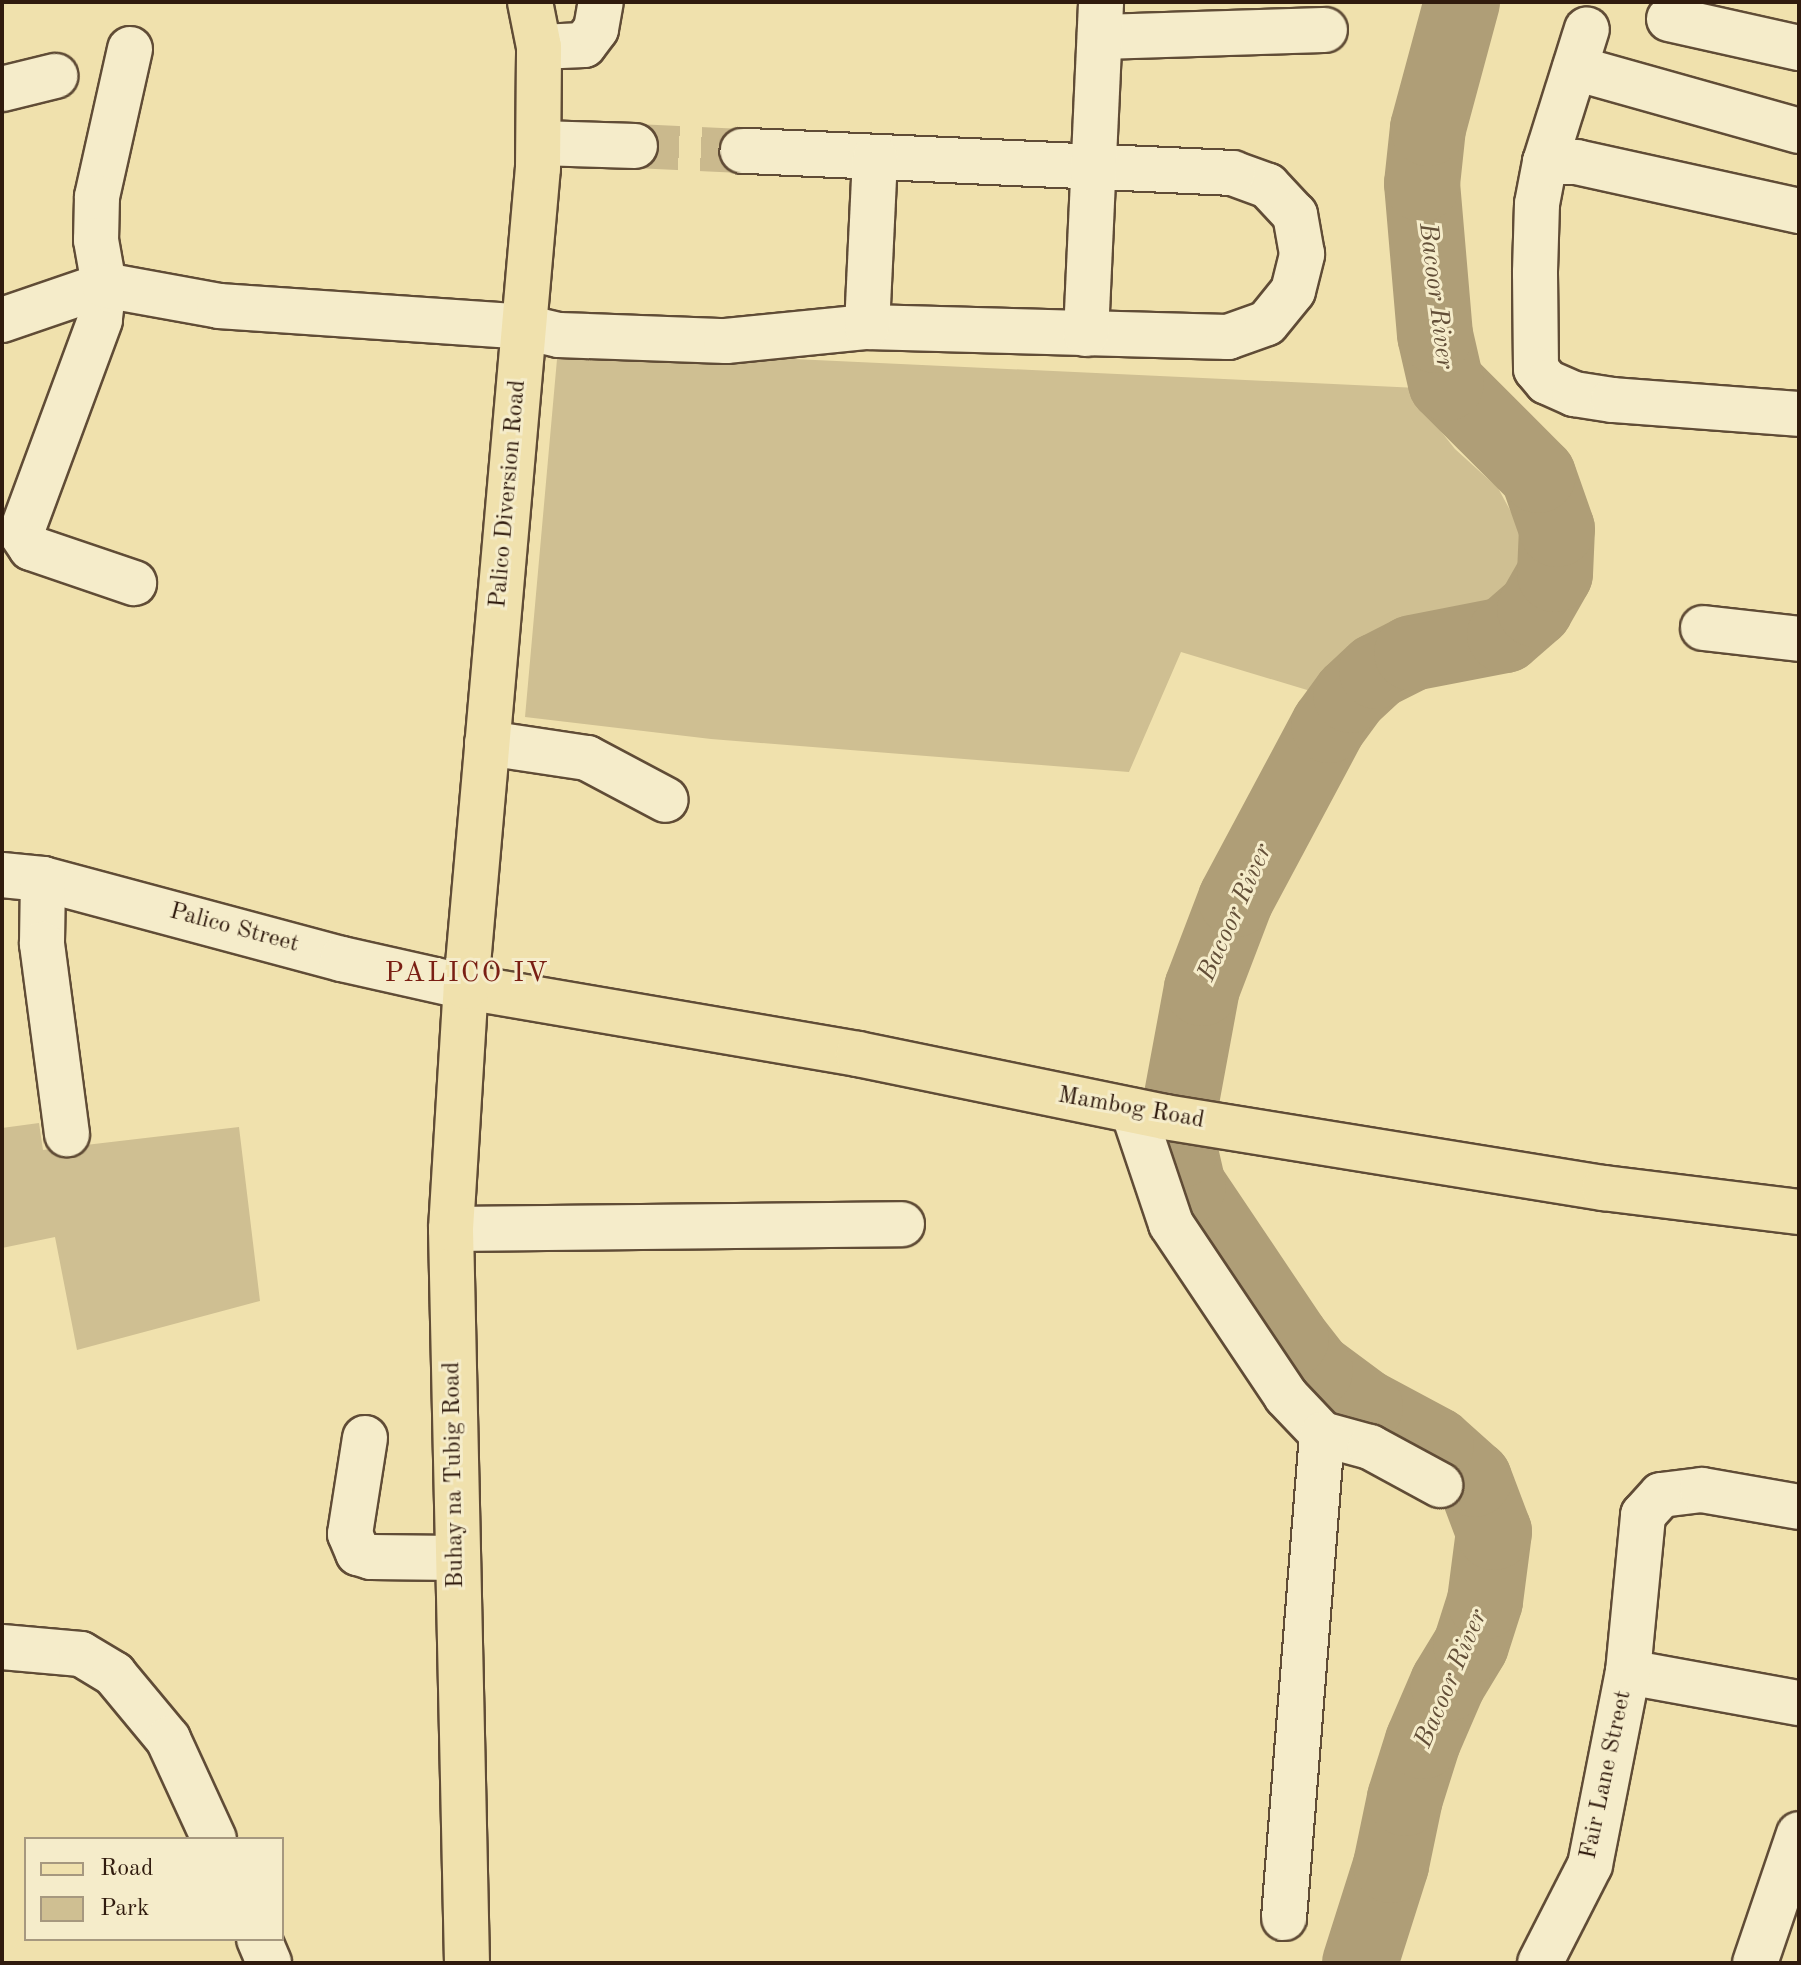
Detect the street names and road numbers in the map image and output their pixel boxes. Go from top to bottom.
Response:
street label: Palico Diversion Road [485,379,533,609]
street label: Palico Street [166,898,302,960]
street label: Mambog Road [1055,1082,1207,1136]
street label: Buhay na Tubig Road [439,1361,471,1589]
street label: Fair Lane Street [1575,1688,1639,1862]

